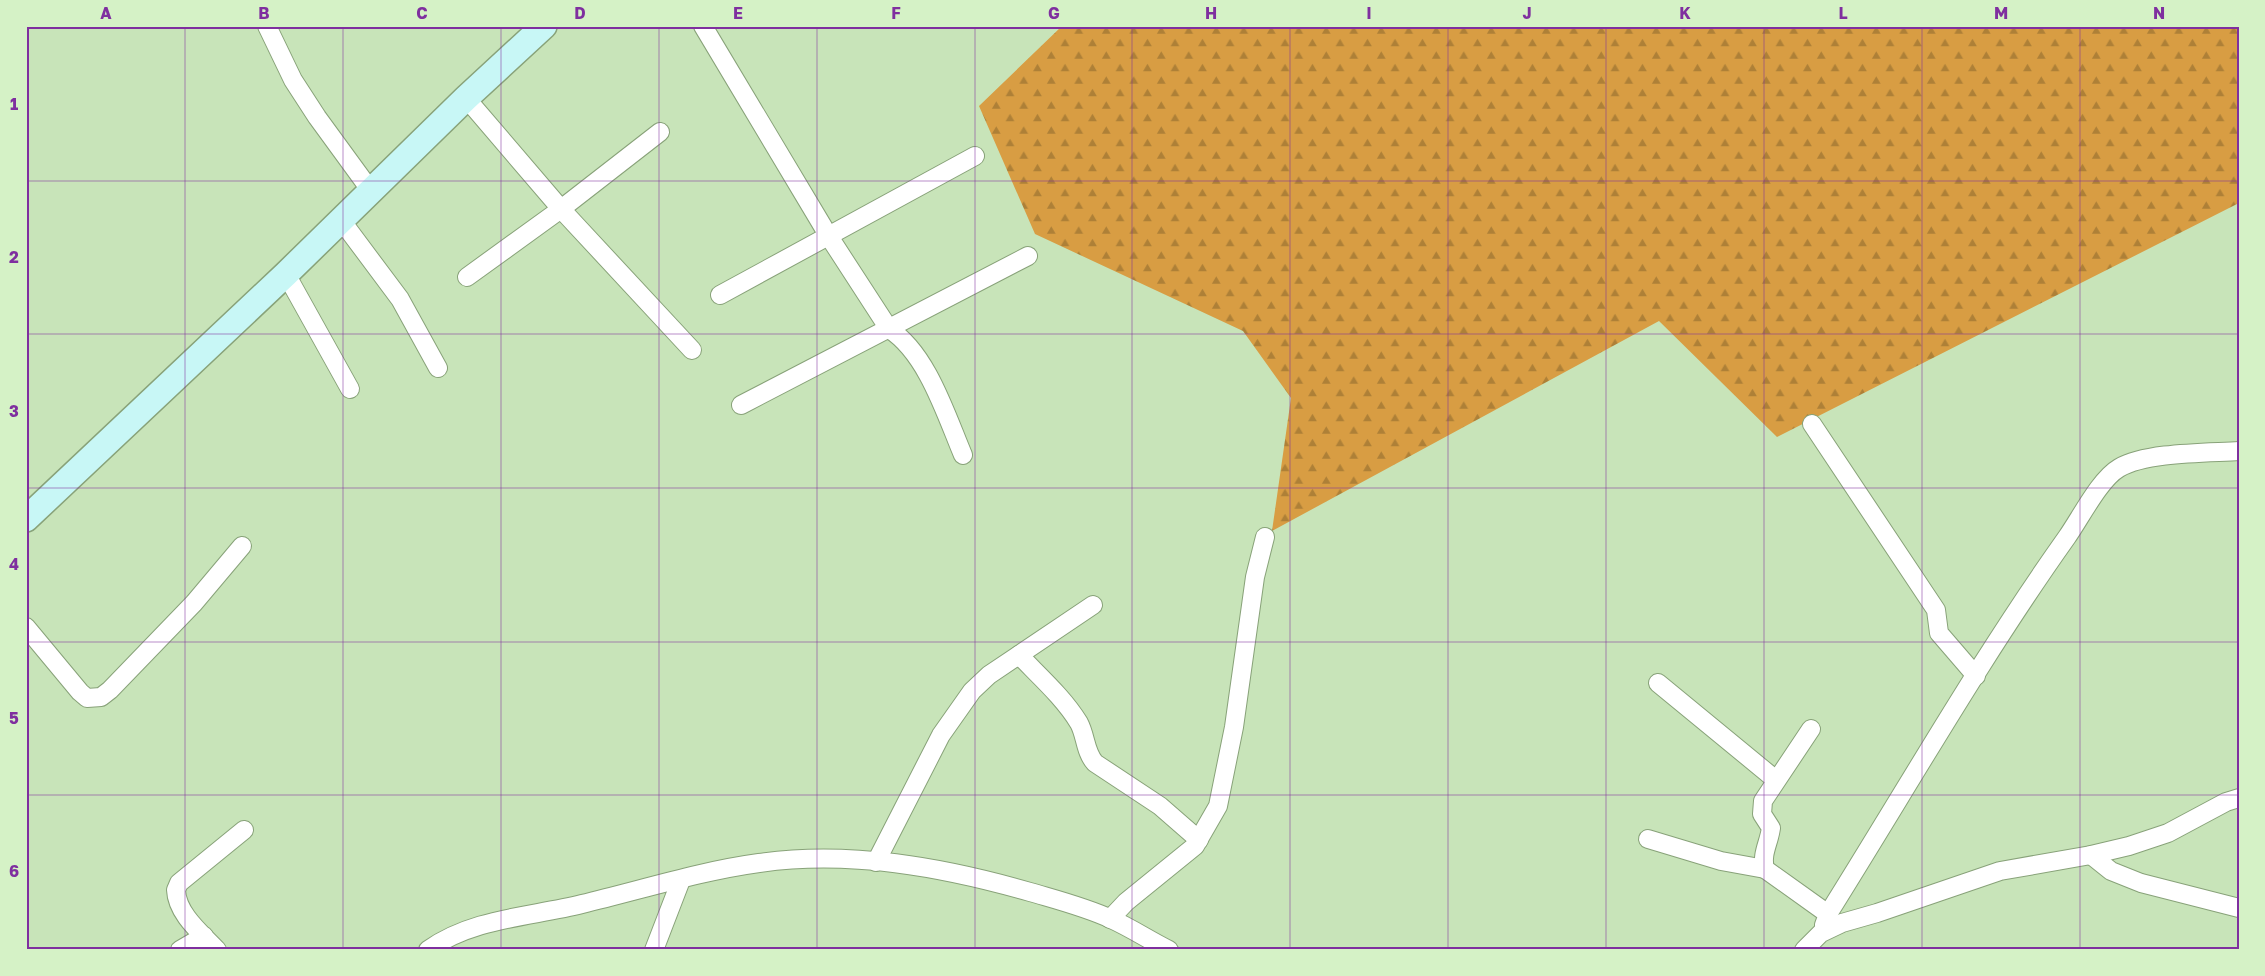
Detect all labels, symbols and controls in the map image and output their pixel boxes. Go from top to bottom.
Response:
text: A [100,3,112,23]
text: B [258,3,270,23]
text: C [416,3,428,23]
text: D [574,3,586,23]
text: E [733,3,743,23]
text: F [891,3,901,23]
text: G [1048,3,1060,23]
text: H [1205,3,1217,23]
text: I [1366,3,1372,23]
text: J [1522,3,1532,23]
text: K [1679,3,1691,23]
text: L [1838,3,1848,23]
text: M [1994,3,2008,23]
text: N [2153,3,2165,23]
text: 1 [10,94,18,114]
text: 2 [9,247,19,267]
text: 3 [9,401,19,421]
text: 4 [9,554,19,574]
text: 5 [9,708,19,728]
text: 6 [9,861,19,881]

